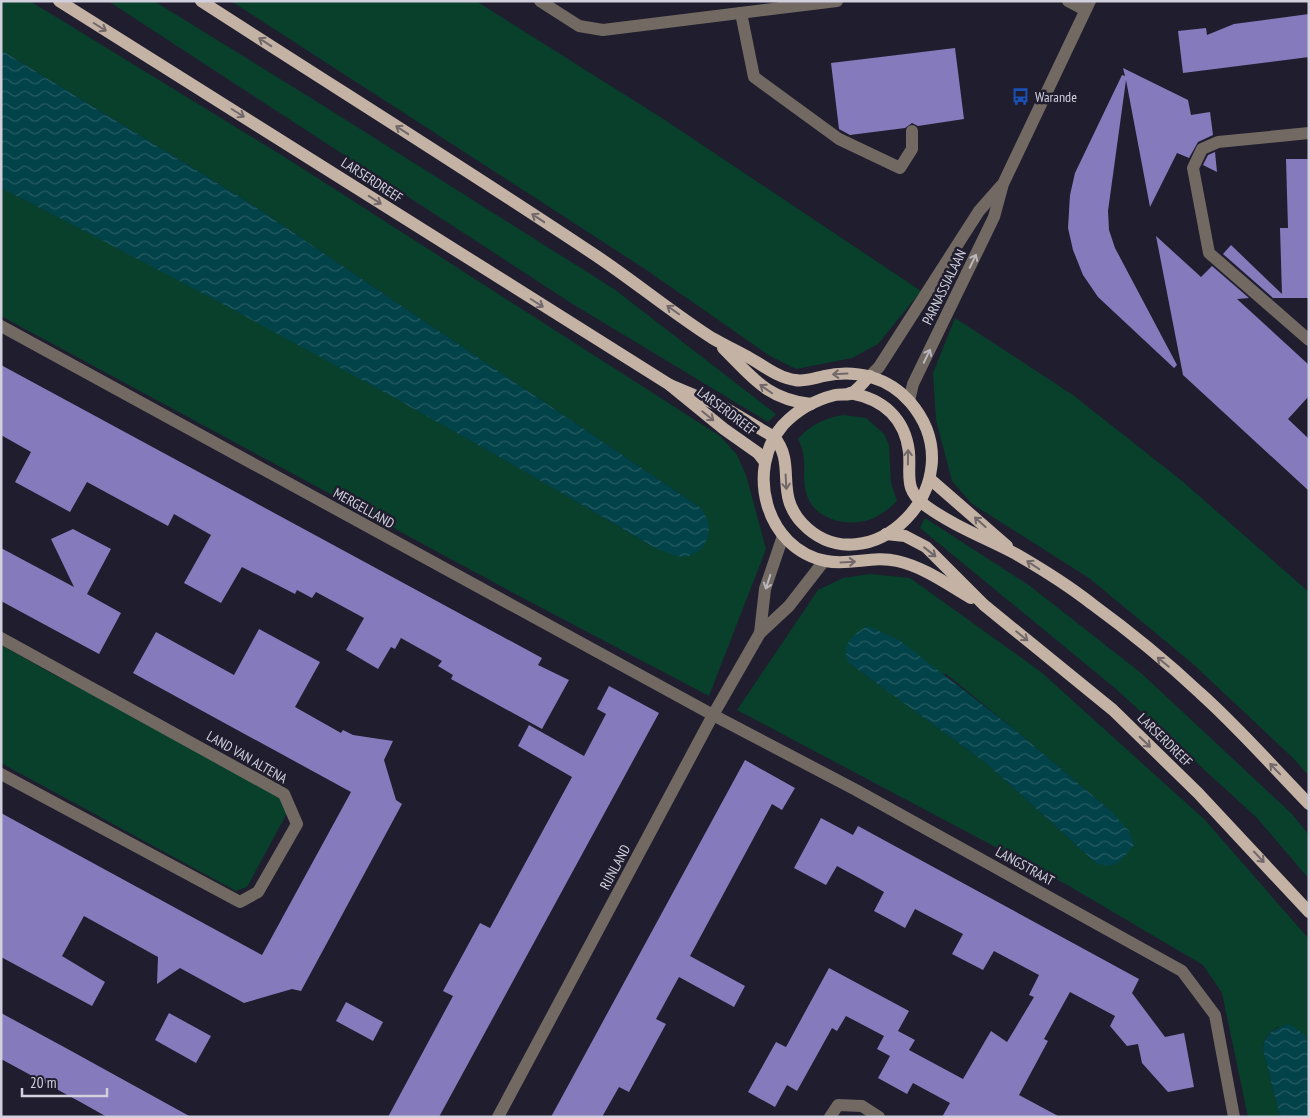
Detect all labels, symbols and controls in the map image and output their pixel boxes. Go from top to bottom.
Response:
one-way arrow [93,22,107,32]
one-way arrow [258,37,272,48]
bus stop icon: Warande [1011,87,1031,107]
place label: Warande [1035,88,1077,106]
one-way arrow [230,109,244,119]
one-way arrow [395,125,409,135]
street label: LARSERDREEF [338,153,406,207]
one-way arrow [368,195,382,205]
one-way arrow [532,213,546,223]
street label: PARNASSIALAAN [918,246,970,328]
one-way arrow [969,254,978,269]
one-way arrow [530,298,544,308]
one-way arrow [666,305,680,315]
one-way arrow [922,349,932,364]
one-way arrow [833,370,849,379]
street label: LARSERDREEF [694,383,760,439]
one-way arrow [759,384,773,394]
one-way arrow [701,410,714,421]
one-way arrow [903,449,913,466]
one-way arrow [781,473,790,489]
street label: MERGELLAND [330,484,398,532]
one-way arrow [973,516,986,527]
one-way arrow [923,546,936,557]
one-way arrow [839,558,855,567]
one-way arrow [1026,560,1040,570]
one-way arrow [763,574,772,589]
one-way arrow [1015,630,1028,641]
one-way arrow [1157,656,1170,667]
street label: LARSERDREEF [1134,709,1197,771]
street label: LAND VAN ALTENA [203,727,291,788]
one-way arrow [1139,736,1152,748]
one-way arrow [1269,762,1281,775]
street label: RIJNLAND [596,841,634,893]
street label: LANGSTRAAT [993,843,1058,890]
one-way arrow [1253,851,1265,864]
scale bar [22,1066,108,1098]
text: 20 m [30,1073,56,1092]

